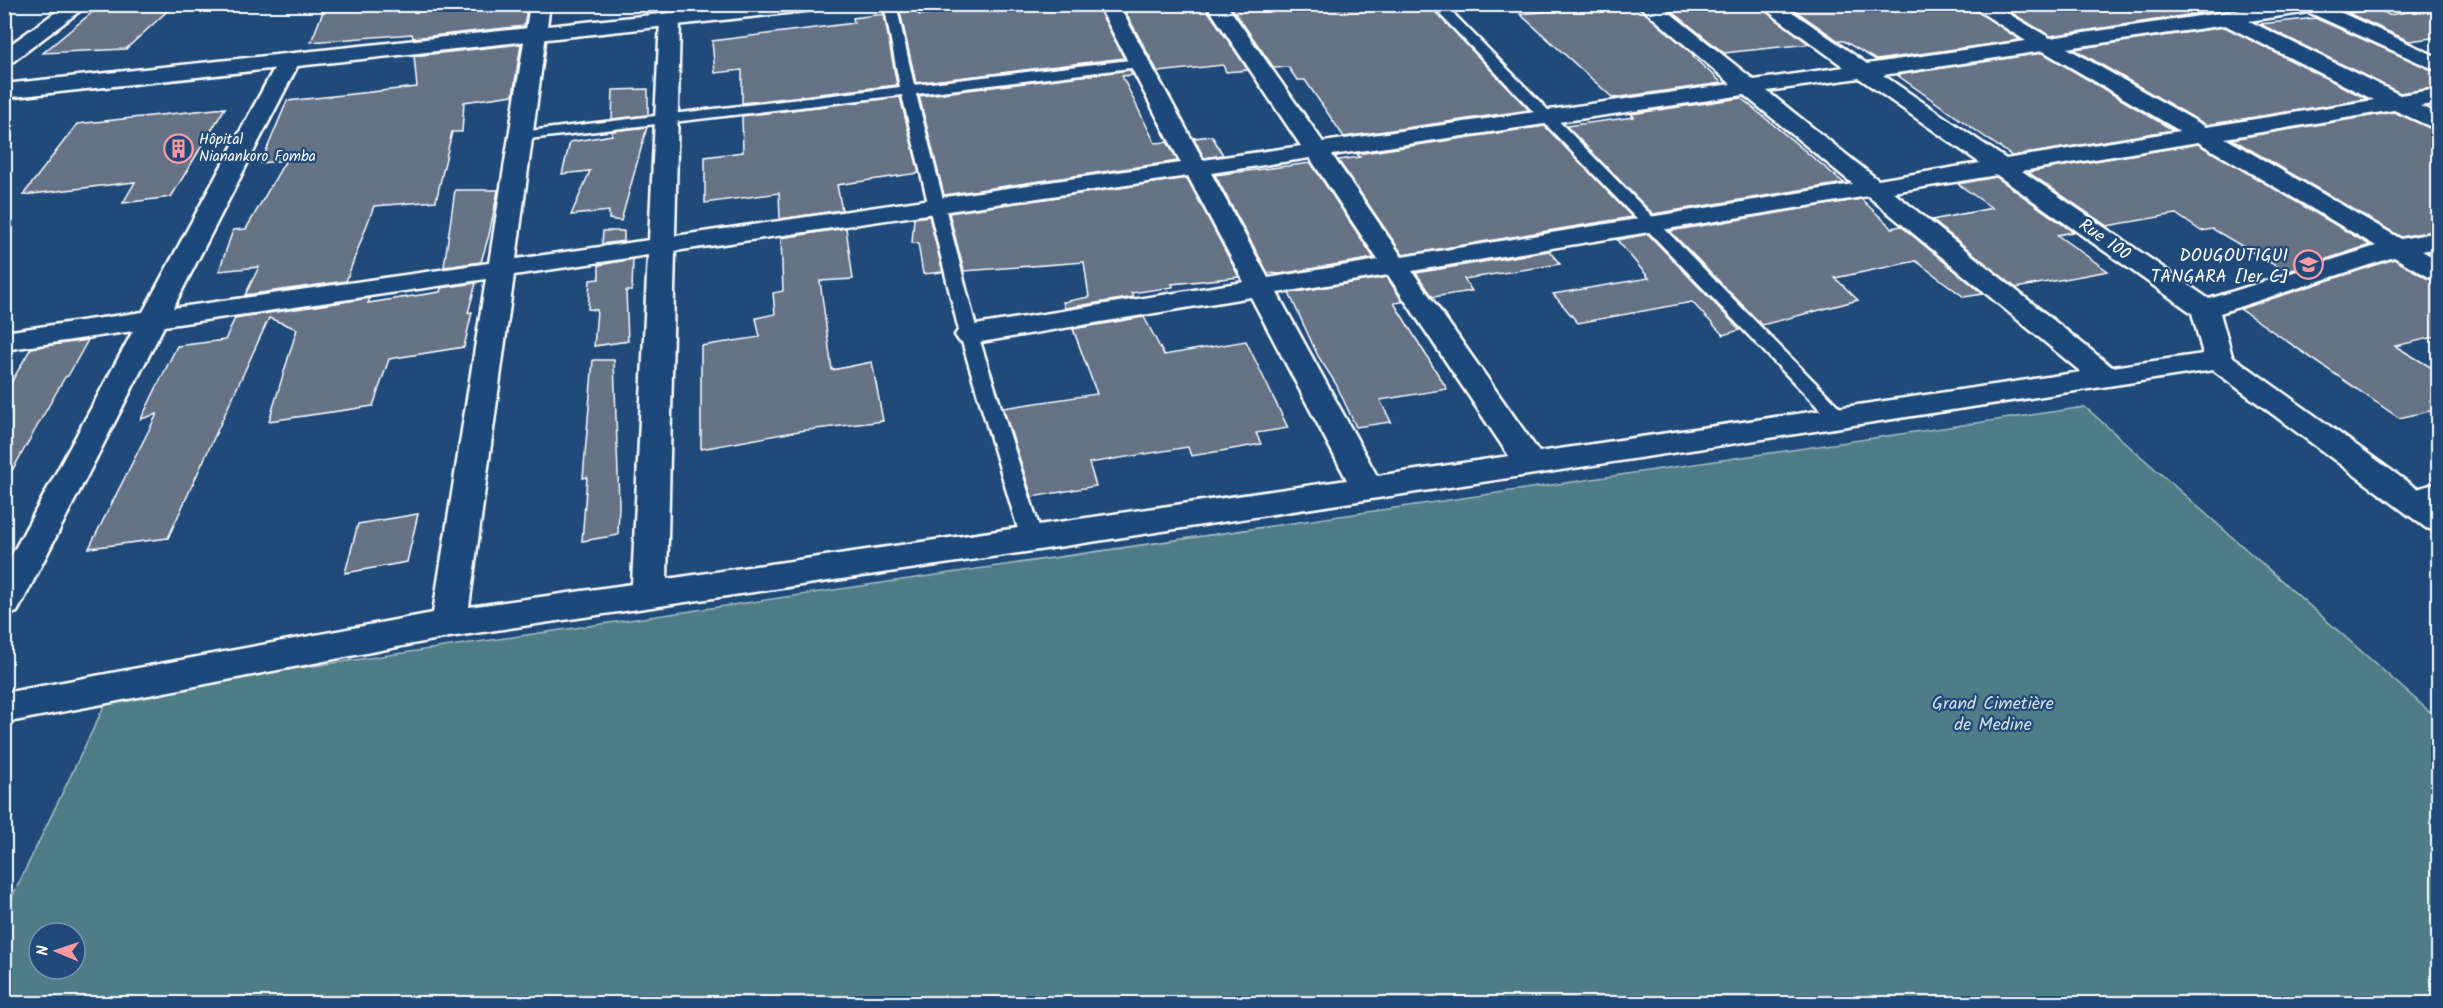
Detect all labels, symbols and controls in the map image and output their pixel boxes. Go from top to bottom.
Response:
place label: Hôpital Nianankoro Fomba [199,128,316,169]
building icon: Hôpital Nianankoro Fomba [162,132,194,164]
street label: Rue 100 [2072,212,2136,269]
place label: DOUGOUTIGUI TANGARA [1er C] [2151,242,2288,292]
school or university icon: DOUGOUTIGUI TANGARA [1er C] [2293,249,2325,281]
park label: Grand Cimetière de Medine [1932,690,2054,740]
north arrow [27,921,87,981]
text: N [31,945,56,956]

